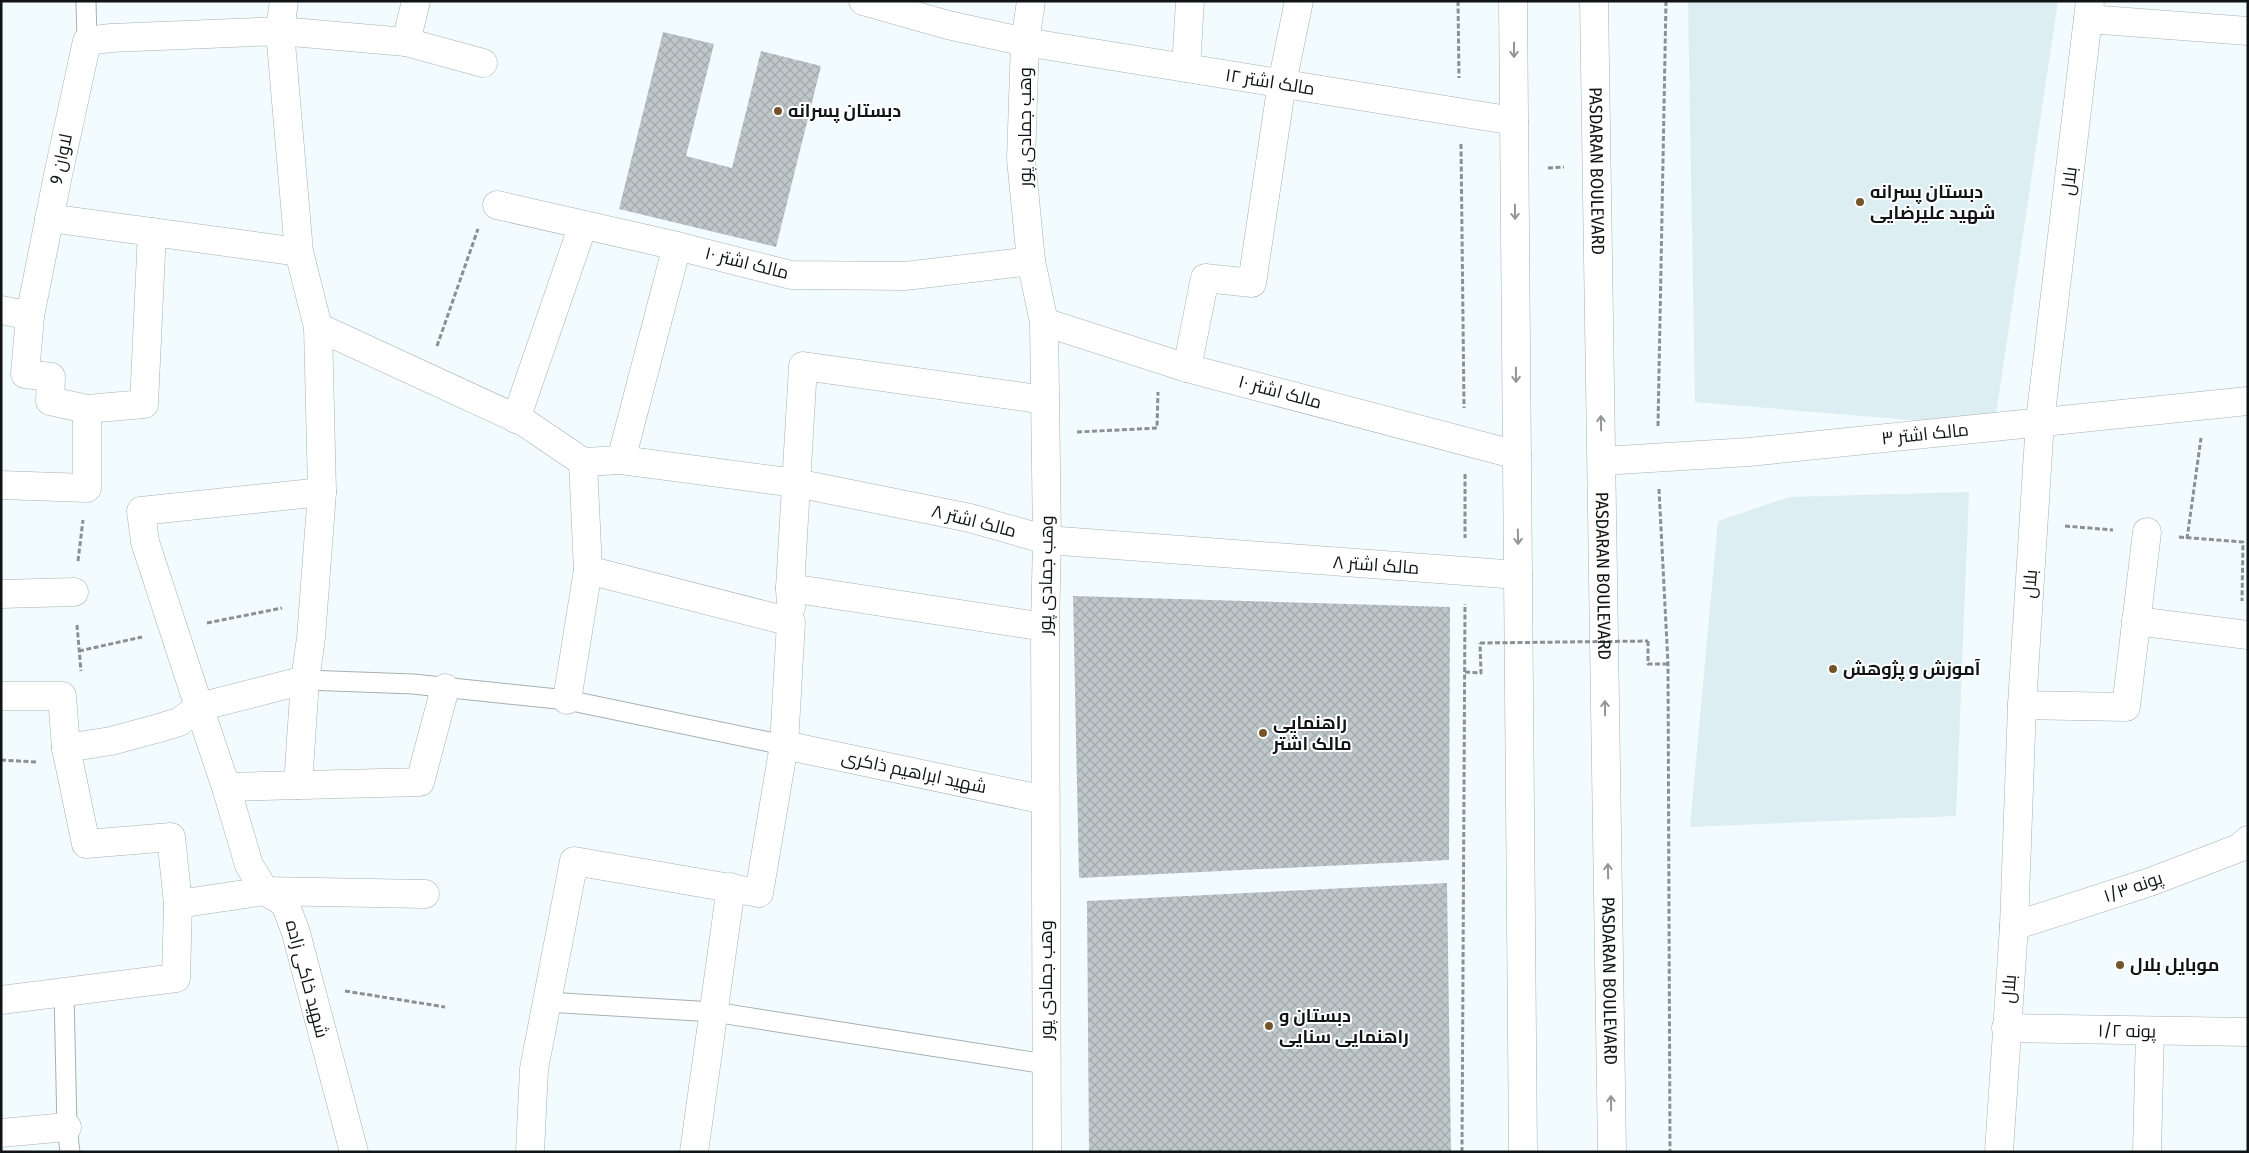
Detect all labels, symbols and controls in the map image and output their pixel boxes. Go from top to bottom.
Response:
one-way arrow [1509,42,1519,58]
street label: مالک اشتر ۱۲ [1224,64,1316,100]
street label: وهب جمادی پور [1014,67,1037,188]
street label: PASDARAN BOULEVARD [1584,87,1609,255]
place label: دبستان پسرانه [788,100,901,123]
marker: دبستان پسرانه [772,105,784,117]
street label: لاوان 9 [45,132,77,186]
street label: بلال [2056,165,2082,197]
place label: دبستان پسرانه شهید علیرضایی [1870,181,1995,224]
marker: دبستان پسرانه شهید علیرضایی [1854,196,1866,208]
one-way arrow [1510,204,1520,220]
street label: مالک اشتر ۱۰ [703,242,791,284]
one-way arrow [1511,366,1521,383]
street label: مالک اشتر ۱۰ [1236,370,1324,414]
one-way arrow [1596,415,1606,432]
street label: مالک اشتر ۳ [1880,418,1970,450]
street label: PASDARAN BOULEVARD [1591,492,1615,660]
street label: مالک اشتر ۸ [929,500,1019,542]
street label: وهب جمادی پور [1034,515,1059,636]
one-way arrow [1513,529,1523,545]
street label: مالک اشتر ۸ [1332,551,1420,579]
street label: بلال [2018,569,2042,599]
place label: آموزش و پژوهش [1843,658,1981,681]
marker: آموزش و پژوهش [1827,663,1839,675]
one-way arrow [1600,700,1610,716]
place label: راهنمایی مالک اشتر [1272,712,1352,755]
marker: راهنمایی مالک اشتر [1257,727,1269,739]
street label: شهید ابراهیم ذاکری [839,746,989,799]
one-way arrow [1603,863,1612,879]
street label: پونه ۱/۳ [2101,867,2166,908]
street label: PASDARAN BOULEVARD [1597,897,1622,1065]
street label: شهید خاکی زاده [281,918,333,1040]
street label: وهب جمادی پور [1035,920,1058,1041]
place label: موبایل بلال [2130,954,2219,976]
marker: موبایل بلال [2114,959,2126,971]
street label: بلال [1997,974,2021,1004]
place label: دبستان و راهنمایی سنایی [1279,1005,1409,1048]
street label: پونه ۱/۲ [2098,1019,2156,1044]
marker: دبستان و راهنمایی سنایی [1263,1020,1275,1032]
one-way arrow [1606,1095,1616,1112]

